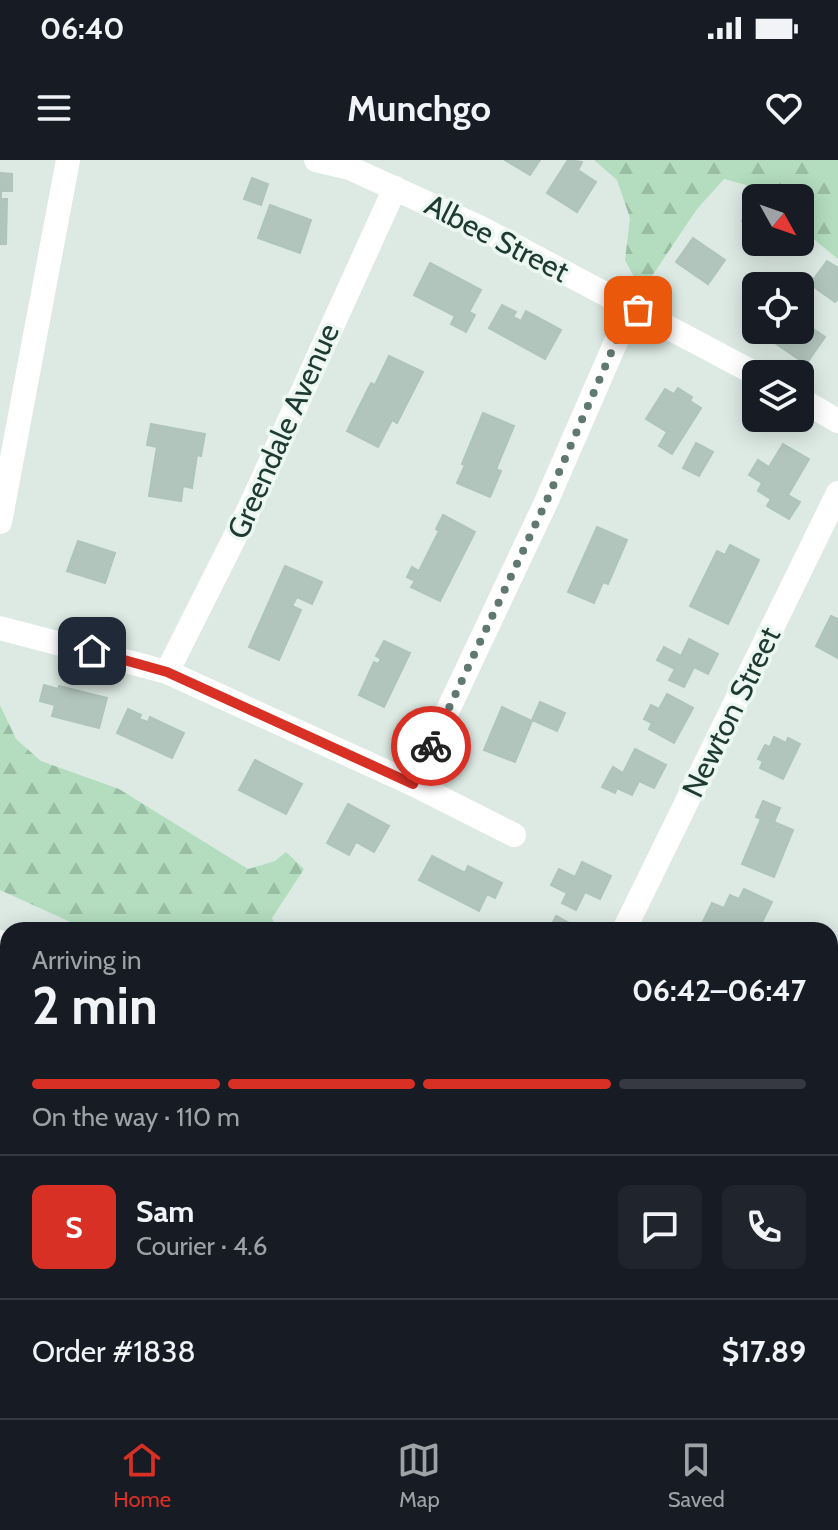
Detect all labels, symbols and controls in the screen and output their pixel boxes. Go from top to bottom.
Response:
text: 06:40 [40,10,125,47]
icon: menu [32,86,76,130]
text: Munchgo [347,86,491,130]
icon: heart [762,86,806,130]
north arrow [742,184,814,256]
map controls [742,184,814,432]
street label: Albee Street [419,186,575,290]
button: locate [742,272,814,344]
pin [604,276,672,344]
icon: bag [616,288,660,332]
street label: Greendale Avenue [219,318,347,544]
button: layers [742,360,814,432]
pin [58,617,126,685]
street label: Newton Street [674,621,788,803]
icon: home [70,629,114,673]
courier [391,706,471,786]
icon: bike [409,724,453,768]
text: Arriving in [32,944,142,976]
text: 06:42–06:47 [632,972,806,1009]
text: 2 min [32,974,158,1037]
text: On the way · 110 m [32,1101,240,1133]
button: chat [618,1185,702,1269]
button: phone [722,1185,806,1269]
text: Sam [136,1193,194,1230]
text: S [65,1209,83,1246]
text: Courier · 4.6 [136,1230,268,1262]
text: Order #1838 [32,1333,196,1370]
text: $17.89 [722,1333,806,1370]
tab: Home [113,1438,171,1513]
tab: Map [397,1438,441,1513]
tab: Saved [668,1438,725,1513]

